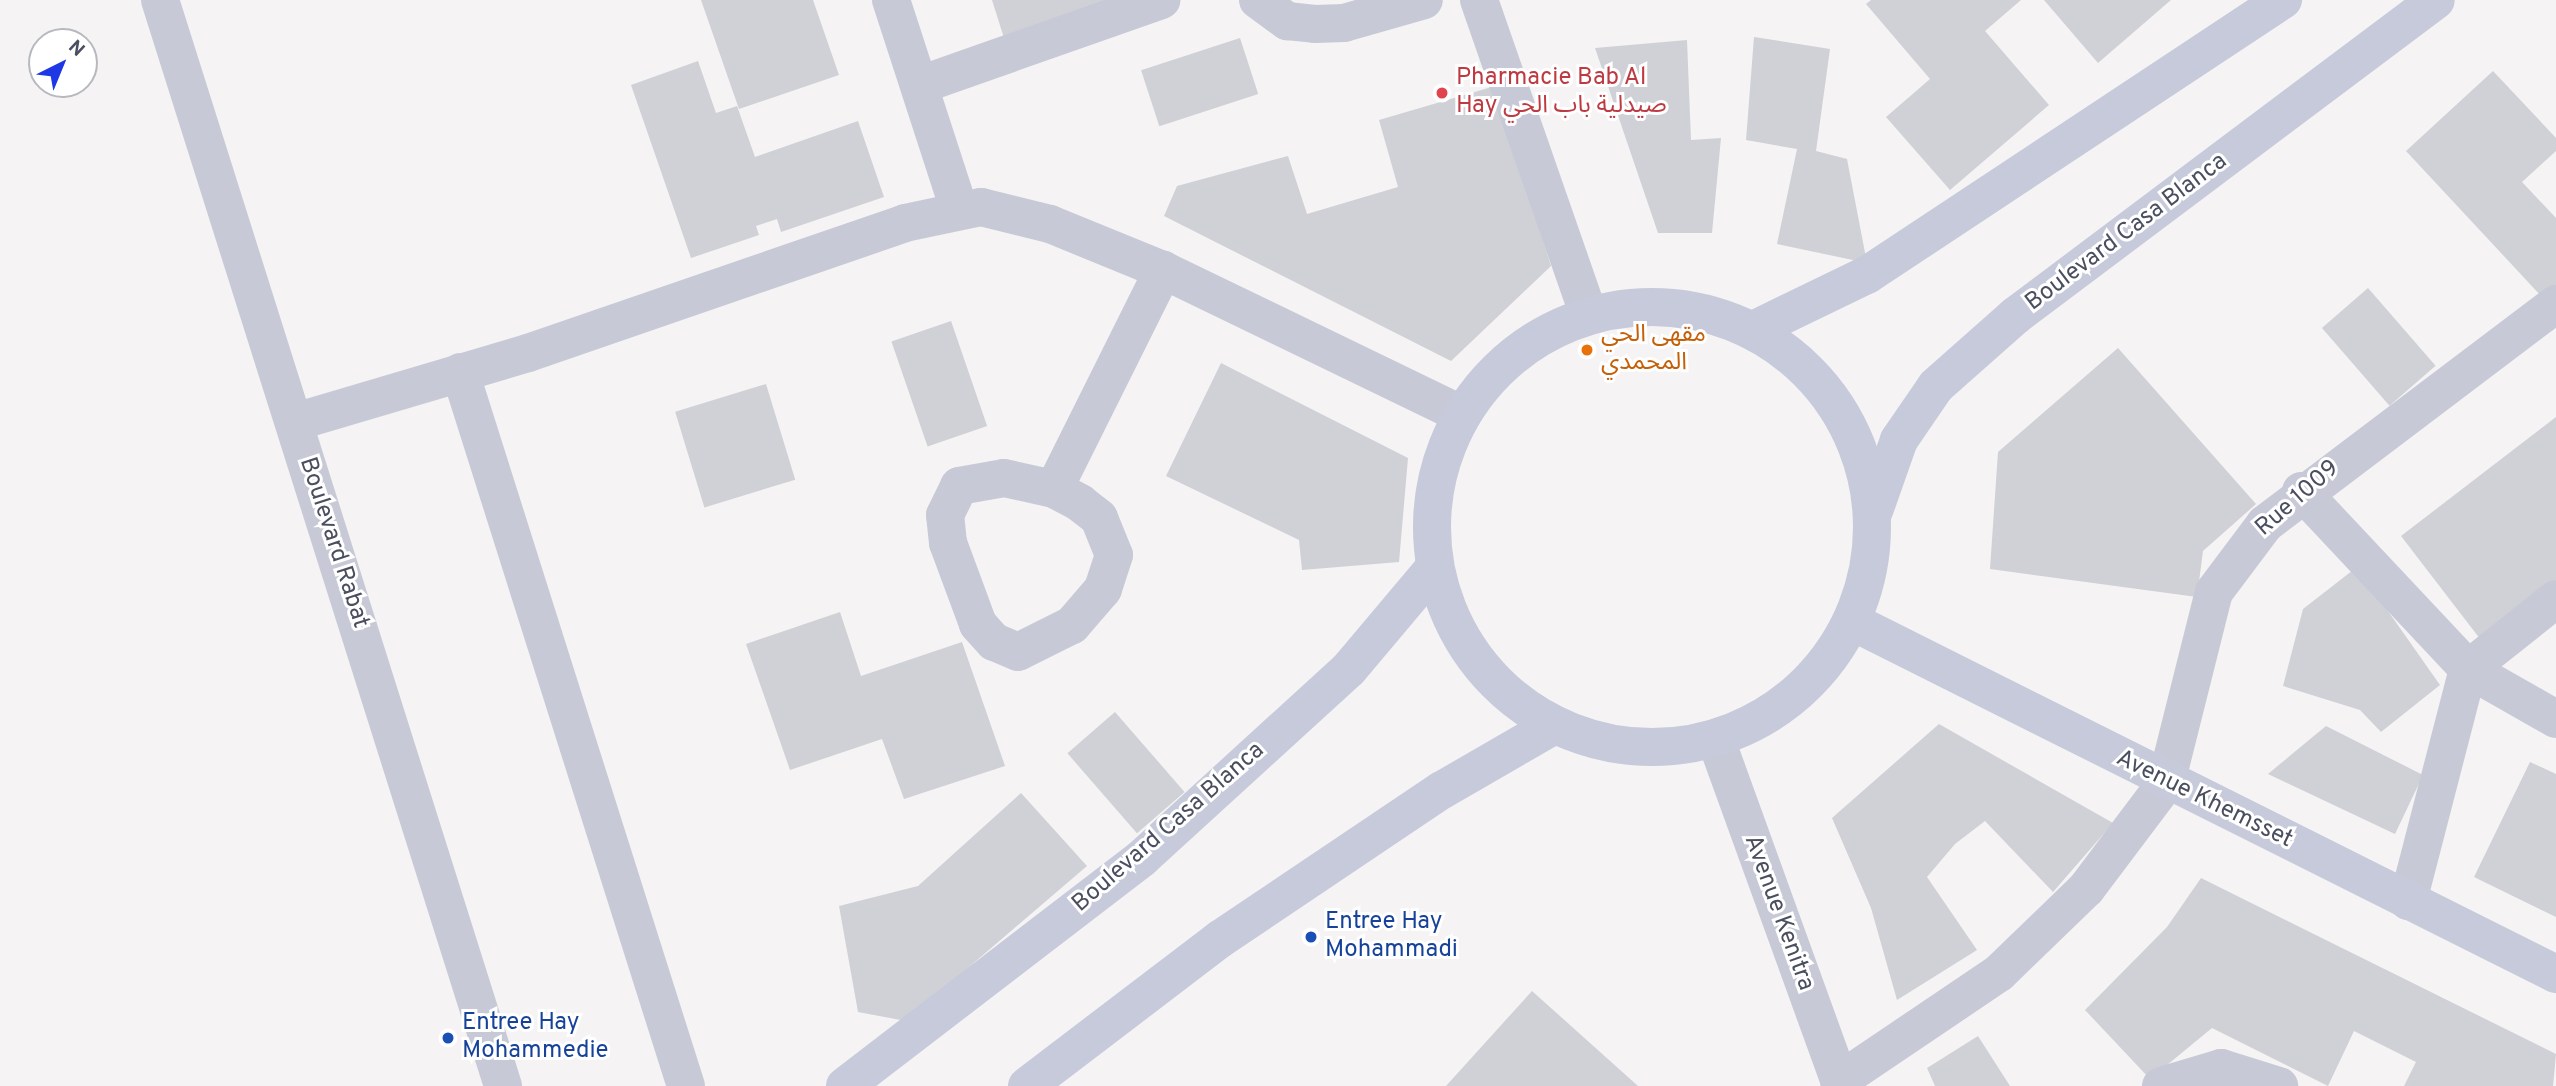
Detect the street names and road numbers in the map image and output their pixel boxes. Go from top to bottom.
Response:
street label: Boulevard Casa Blanca [2021,148,2233,318]
street label: Boulevard Rabat [292,454,374,632]
street label: Rue 1009 [2250,455,2346,543]
street label: Boulevard Casa Blanca [1067,737,1271,919]
street label: Avenue Khemsset [2111,745,2297,855]
street label: Avenue Kenitra [1737,831,1819,995]

